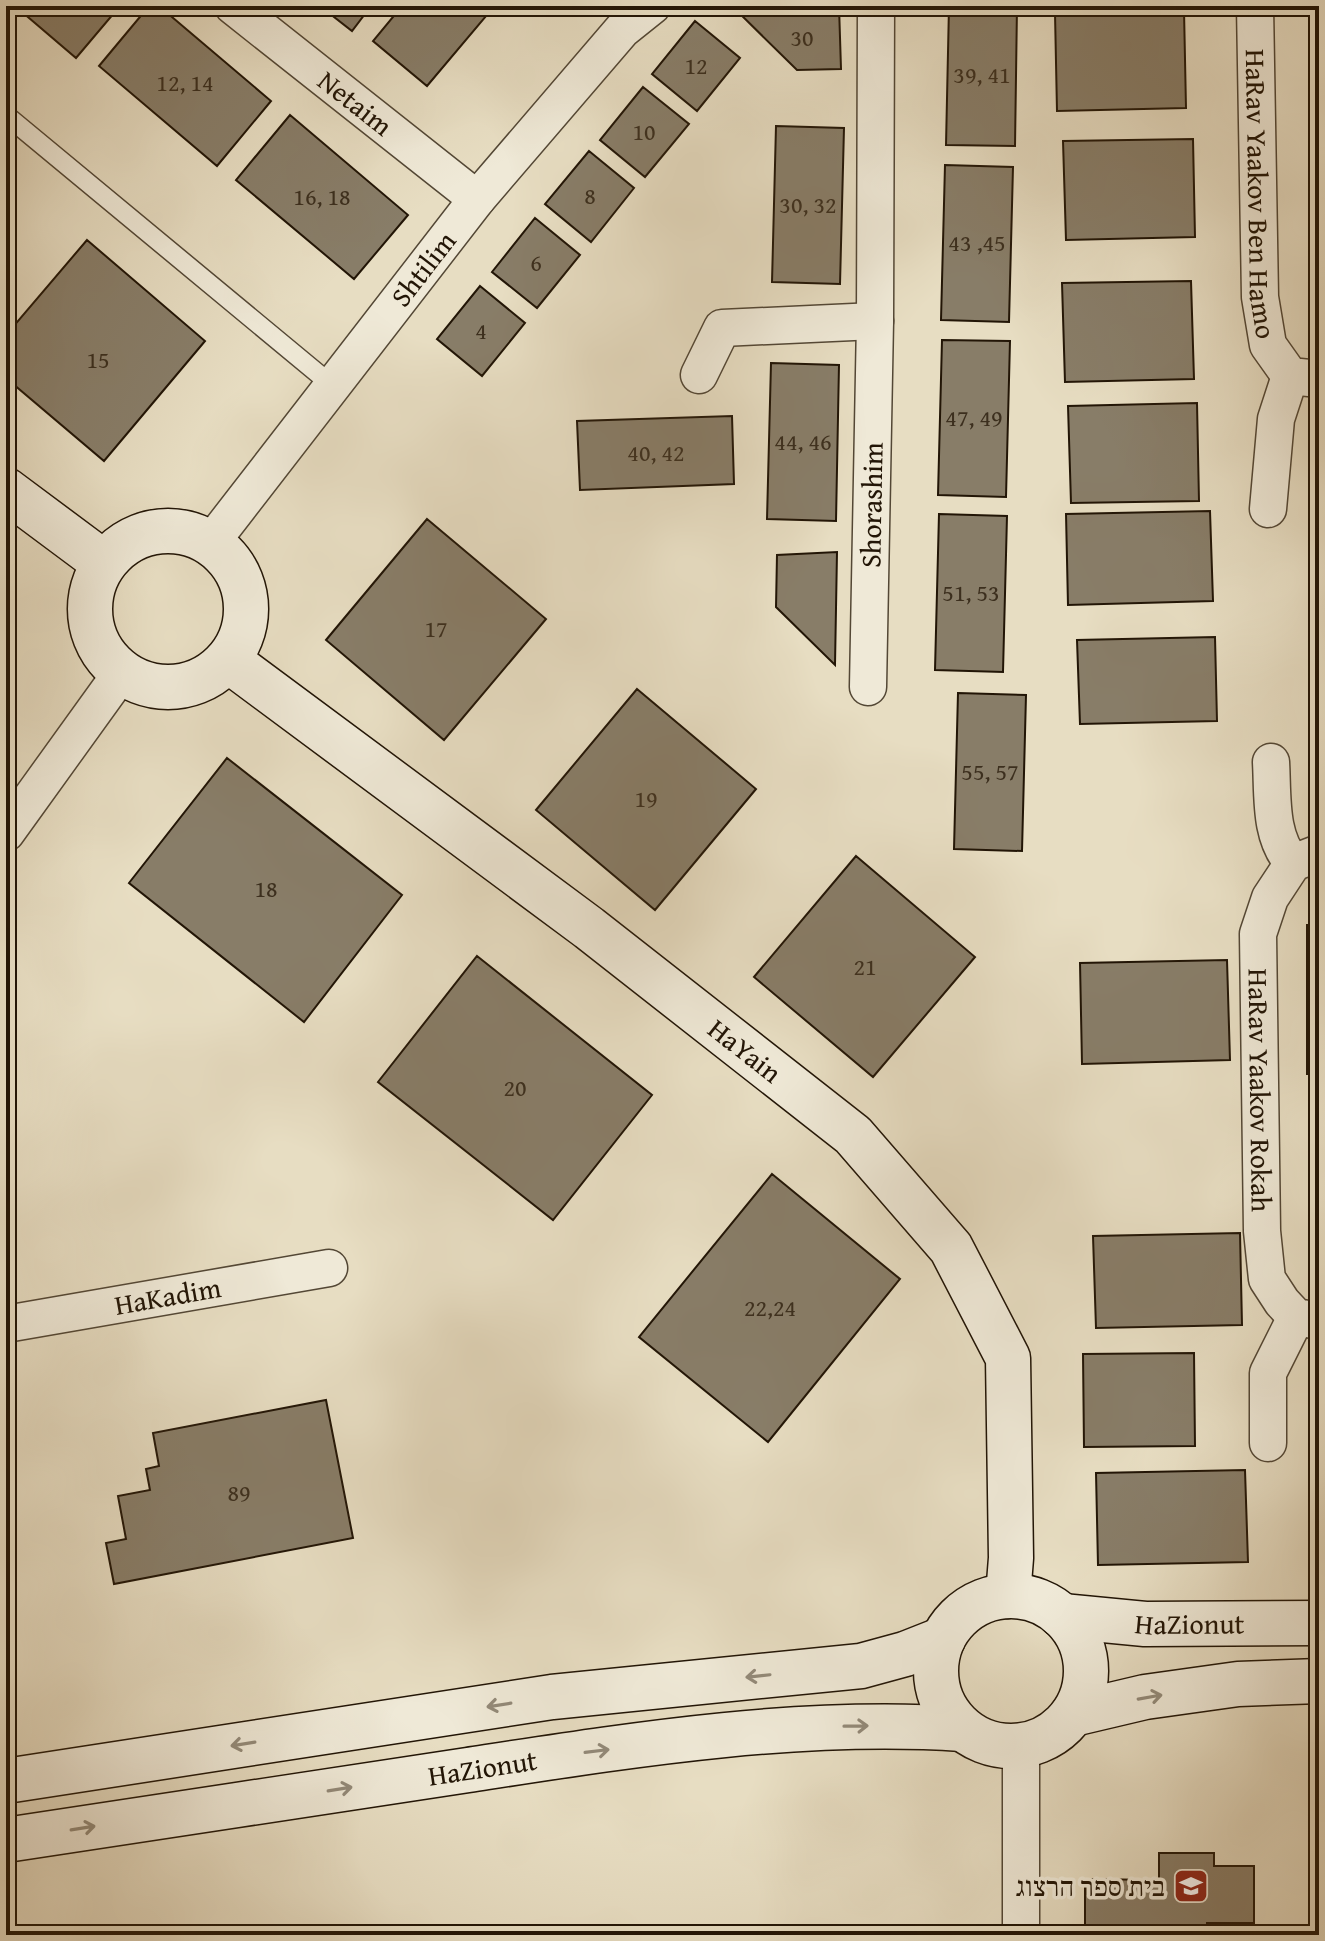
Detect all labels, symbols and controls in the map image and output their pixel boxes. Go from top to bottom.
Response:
house number: 30 [790,20,814,55]
house number: 12 [684,48,708,83]
street label: HaRav Yaakov Ben Hamo [1236,49,1288,342]
house number: 39, 41 [953,57,1011,92]
street label: Netaim [309,60,402,145]
house number: 12, 14 [156,65,214,100]
house number: 10 [632,114,656,149]
house number: 8 [584,178,596,213]
house number: 16, 18 [293,179,351,214]
house number: 30, 32 [779,187,837,222]
street label: Shtilim [380,222,465,315]
house number: 43 ,45 [948,225,1006,260]
house number: 6 [530,245,542,280]
house number: 4 [475,313,487,348]
house number: 15 [86,342,110,377]
house number: 47, 49 [945,400,1003,435]
house number: 44, 46 [774,424,832,459]
house number: 40, 42 [627,435,685,470]
street label: Shorashim [849,442,893,568]
house number: 51, 53 [942,575,1000,610]
house number: 17 [424,611,448,646]
house number: 55, 57 [961,754,1019,789]
house number: 19 [634,781,658,816]
house number: 18 [254,871,278,906]
house number: 21 [853,949,877,984]
street label: HaRav Yaakov Rokah [1238,968,1283,1213]
street label: HaYain [700,1008,791,1092]
house number: 20 [503,1070,527,1105]
street label: HaKadim [111,1266,224,1325]
house number: 22,24 [744,1290,796,1325]
house number: 89 [227,1475,251,1510]
street label: HaZionut [1133,1602,1245,1645]
one-way arrow [745,1669,772,1684]
one-way arrow [1136,1689,1162,1704]
one-way arrow [487,1698,513,1713]
one-way arrow [842,1719,869,1734]
one-way arrow [230,1737,256,1752]
street label: HaZionut [425,1739,540,1796]
one-way arrow [584,1743,609,1758]
one-way arrow [327,1781,352,1796]
one-way arrow [70,1820,95,1835]
place label: בית ספר הרצוג [1015,1865,1165,1906]
school or university icon: בית ספר הרצוג [1172,1867,1210,1905]

